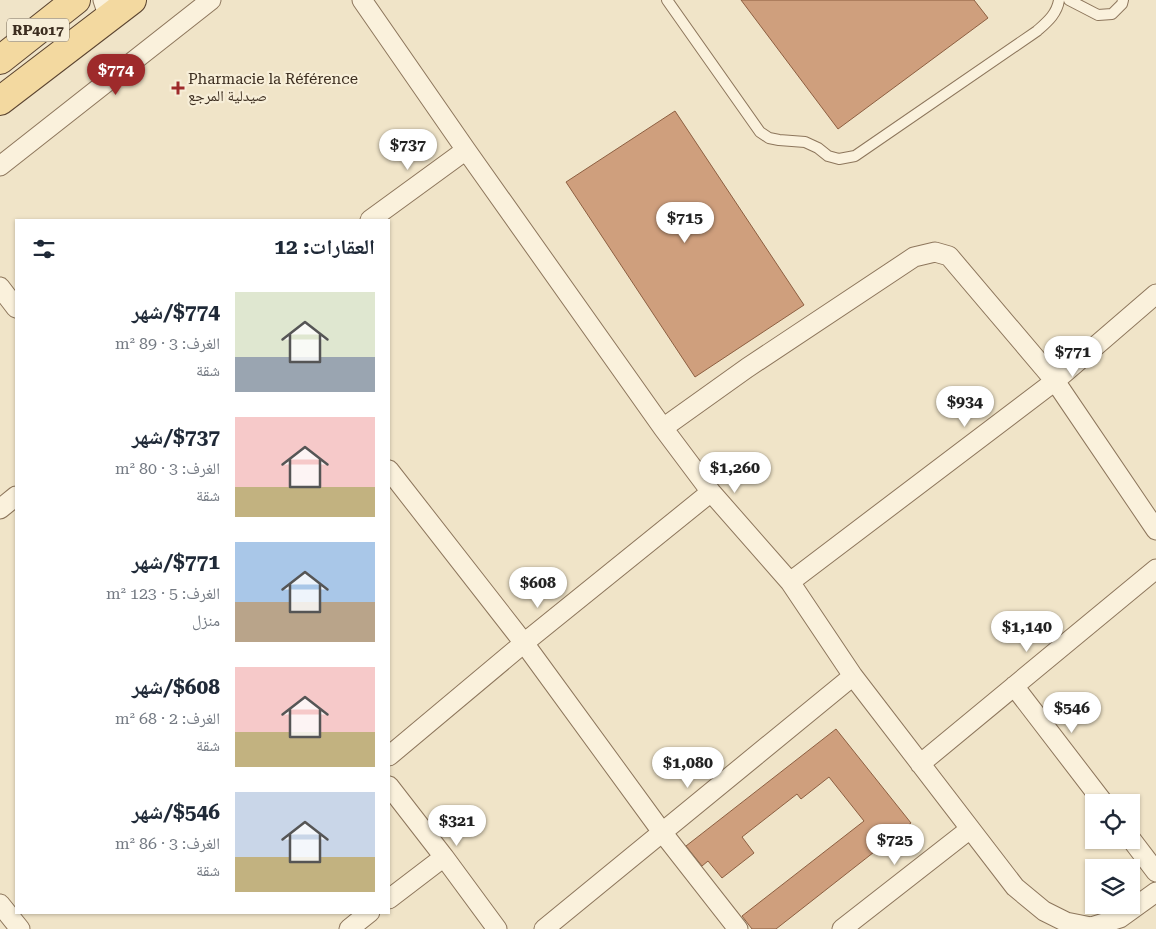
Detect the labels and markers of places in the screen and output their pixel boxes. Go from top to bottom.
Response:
pin: $774 [86,54,146,96]
place label: Pharmacie la Référence صيدلية المرجع [188,70,358,106]
marker: Pharmacie la Référence صيدلية المرجع [172,82,184,94]
pin: $737 [378,128,438,171]
pin: $715 [655,202,715,244]
pin: $771 [1043,336,1103,378]
pin: $934 [935,386,995,428]
pin: $1,260 [694,452,776,494]
pin: $608 [508,566,568,609]
pin: $1,140 [986,610,1068,653]
pin: $546 [1042,692,1102,734]
pin: $1,080 [647,746,729,789]
pin: $321 [427,804,487,847]
pin: $725 [865,824,925,866]

